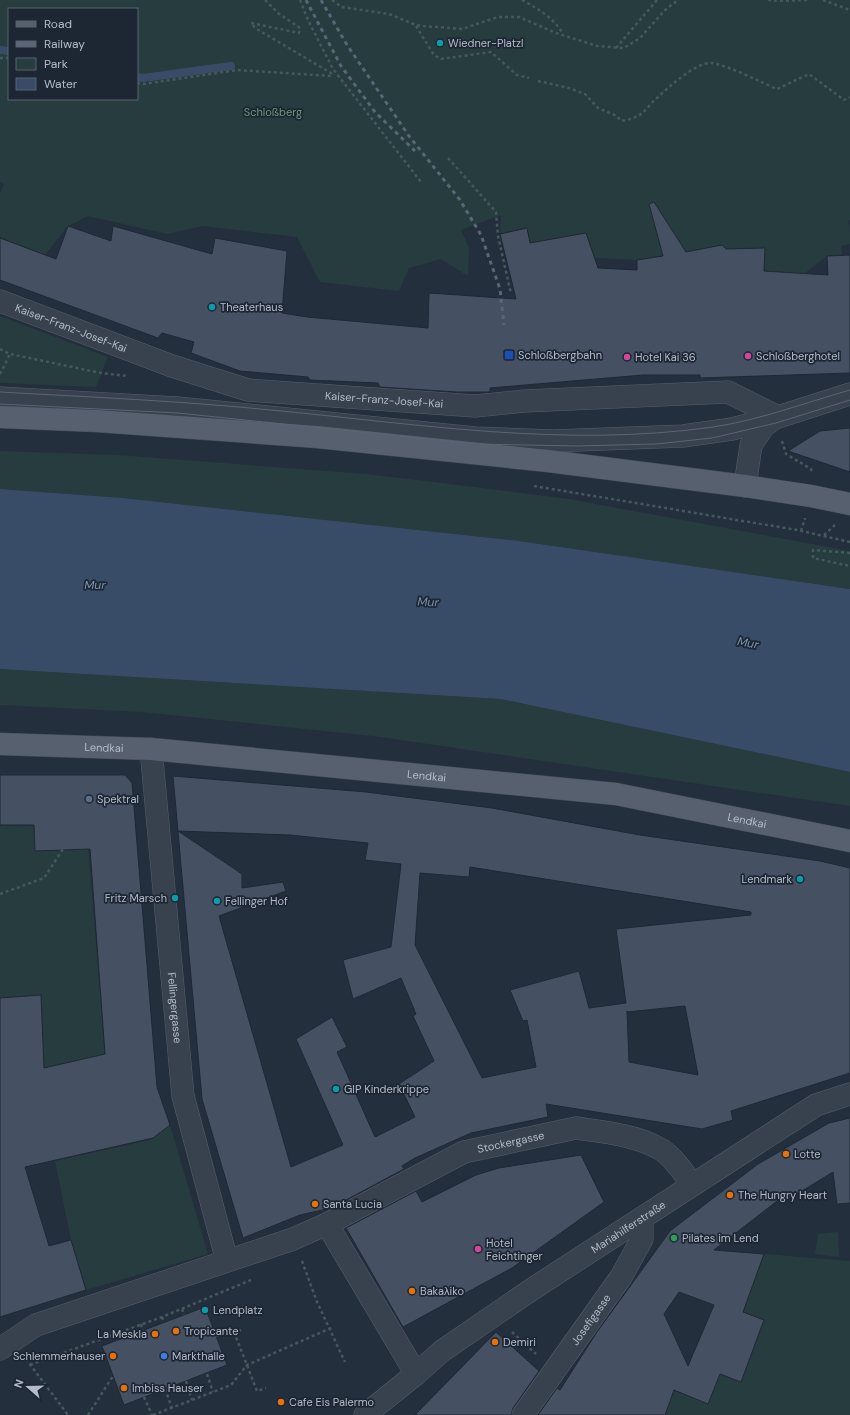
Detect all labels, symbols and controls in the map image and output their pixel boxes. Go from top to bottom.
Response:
legend [8,8,138,100]
text: Road [44,16,72,32]
text: Railway [44,36,85,52]
place label: Wiedner-Platzl [448,36,523,50]
marker: Wiedner-Platzl [435,38,445,48]
text: Park [44,56,68,72]
text: Water [44,76,78,92]
park label: Schloßberg [244,105,302,119]
street label: Kaiser-Franz-Josef-Kai [13,300,129,355]
place label: Theaterhaus [220,300,283,314]
marker: Theaterhaus [207,302,217,312]
place label: Schloßbergbahn [518,348,602,362]
marker: Schloßbergbahn [503,349,515,361]
place label: Schloßberghotel [756,349,840,363]
place label: Hotel Kai 36 [635,350,696,364]
marker: Schloßberghotel [743,351,753,361]
marker: Hotel Kai 36 [622,352,632,362]
street label: Kaiser-Franz-Josef-Kai [325,388,444,411]
water label: Mur [84,577,106,593]
water label: Mur [417,594,440,610]
water label: Mur [736,633,761,653]
street label: Lendkai [84,740,124,755]
street label: Lendkai [406,767,447,785]
place label: Spektral [97,792,139,806]
marker: Spektral [84,794,94,804]
street label: Lendkai [727,810,768,831]
place label: Lendmark [742,872,792,886]
marker: Lendmark [795,874,805,884]
place label: Fritz Marsch [105,891,167,905]
marker: Fritz Marsch [170,893,180,903]
place label: Fellinger Hof [225,894,288,908]
marker: Fellinger Hof [212,896,222,906]
street label: Fellingergasse [165,972,185,1044]
place label: GIP Kinderkrippe [344,1082,429,1096]
marker: GIP Kinderkrippe [331,1084,341,1094]
street label: Stockergasse [476,1128,546,1156]
place label: Lotte [794,1147,821,1161]
marker: Lotte [781,1149,791,1159]
place label: The Hungry Heart [738,1188,827,1202]
marker: The Hungry Heart [725,1190,735,1200]
place label: Santa Lucia [323,1197,382,1211]
street label: Mariahilferstraße [588,1197,668,1256]
marker: Santa Lucia [310,1199,320,1209]
place label: Pilates im Lend [682,1231,759,1245]
marker: Pilates im Lend [669,1233,679,1243]
place label: Hotel Feichtinger [486,1236,543,1263]
marker: Hotel Feichtinger [473,1244,483,1254]
place label: Bakaλiko [420,1284,464,1298]
marker: Bakaλiko [407,1286,417,1296]
street label: Josefigasse [568,1291,614,1348]
place label: Lendplatz [213,1303,263,1317]
marker: Lendplatz [200,1305,210,1315]
place label: Tropicante [184,1324,238,1338]
marker: Tropicante [171,1326,181,1336]
place label: La Meskla [97,1327,147,1341]
marker: La Meskla [150,1329,160,1339]
place label: Demiri [503,1335,536,1349]
marker: Demiri [490,1337,500,1347]
place label: Schlemmerhauser [13,1349,105,1363]
place label: Markthalle [172,1349,225,1363]
marker: Schlemmerhauser [108,1351,118,1361]
marker: Markthalle [159,1351,169,1361]
north arrow [8,1367,48,1407]
text: N [11,1377,27,1390]
place label: Imbiss Hauser [132,1381,204,1395]
marker: Imbiss Hauser [119,1383,129,1393]
place label: Cafe Eis Palermo [289,1395,374,1409]
marker: Cafe Eis Palermo [276,1397,286,1407]

